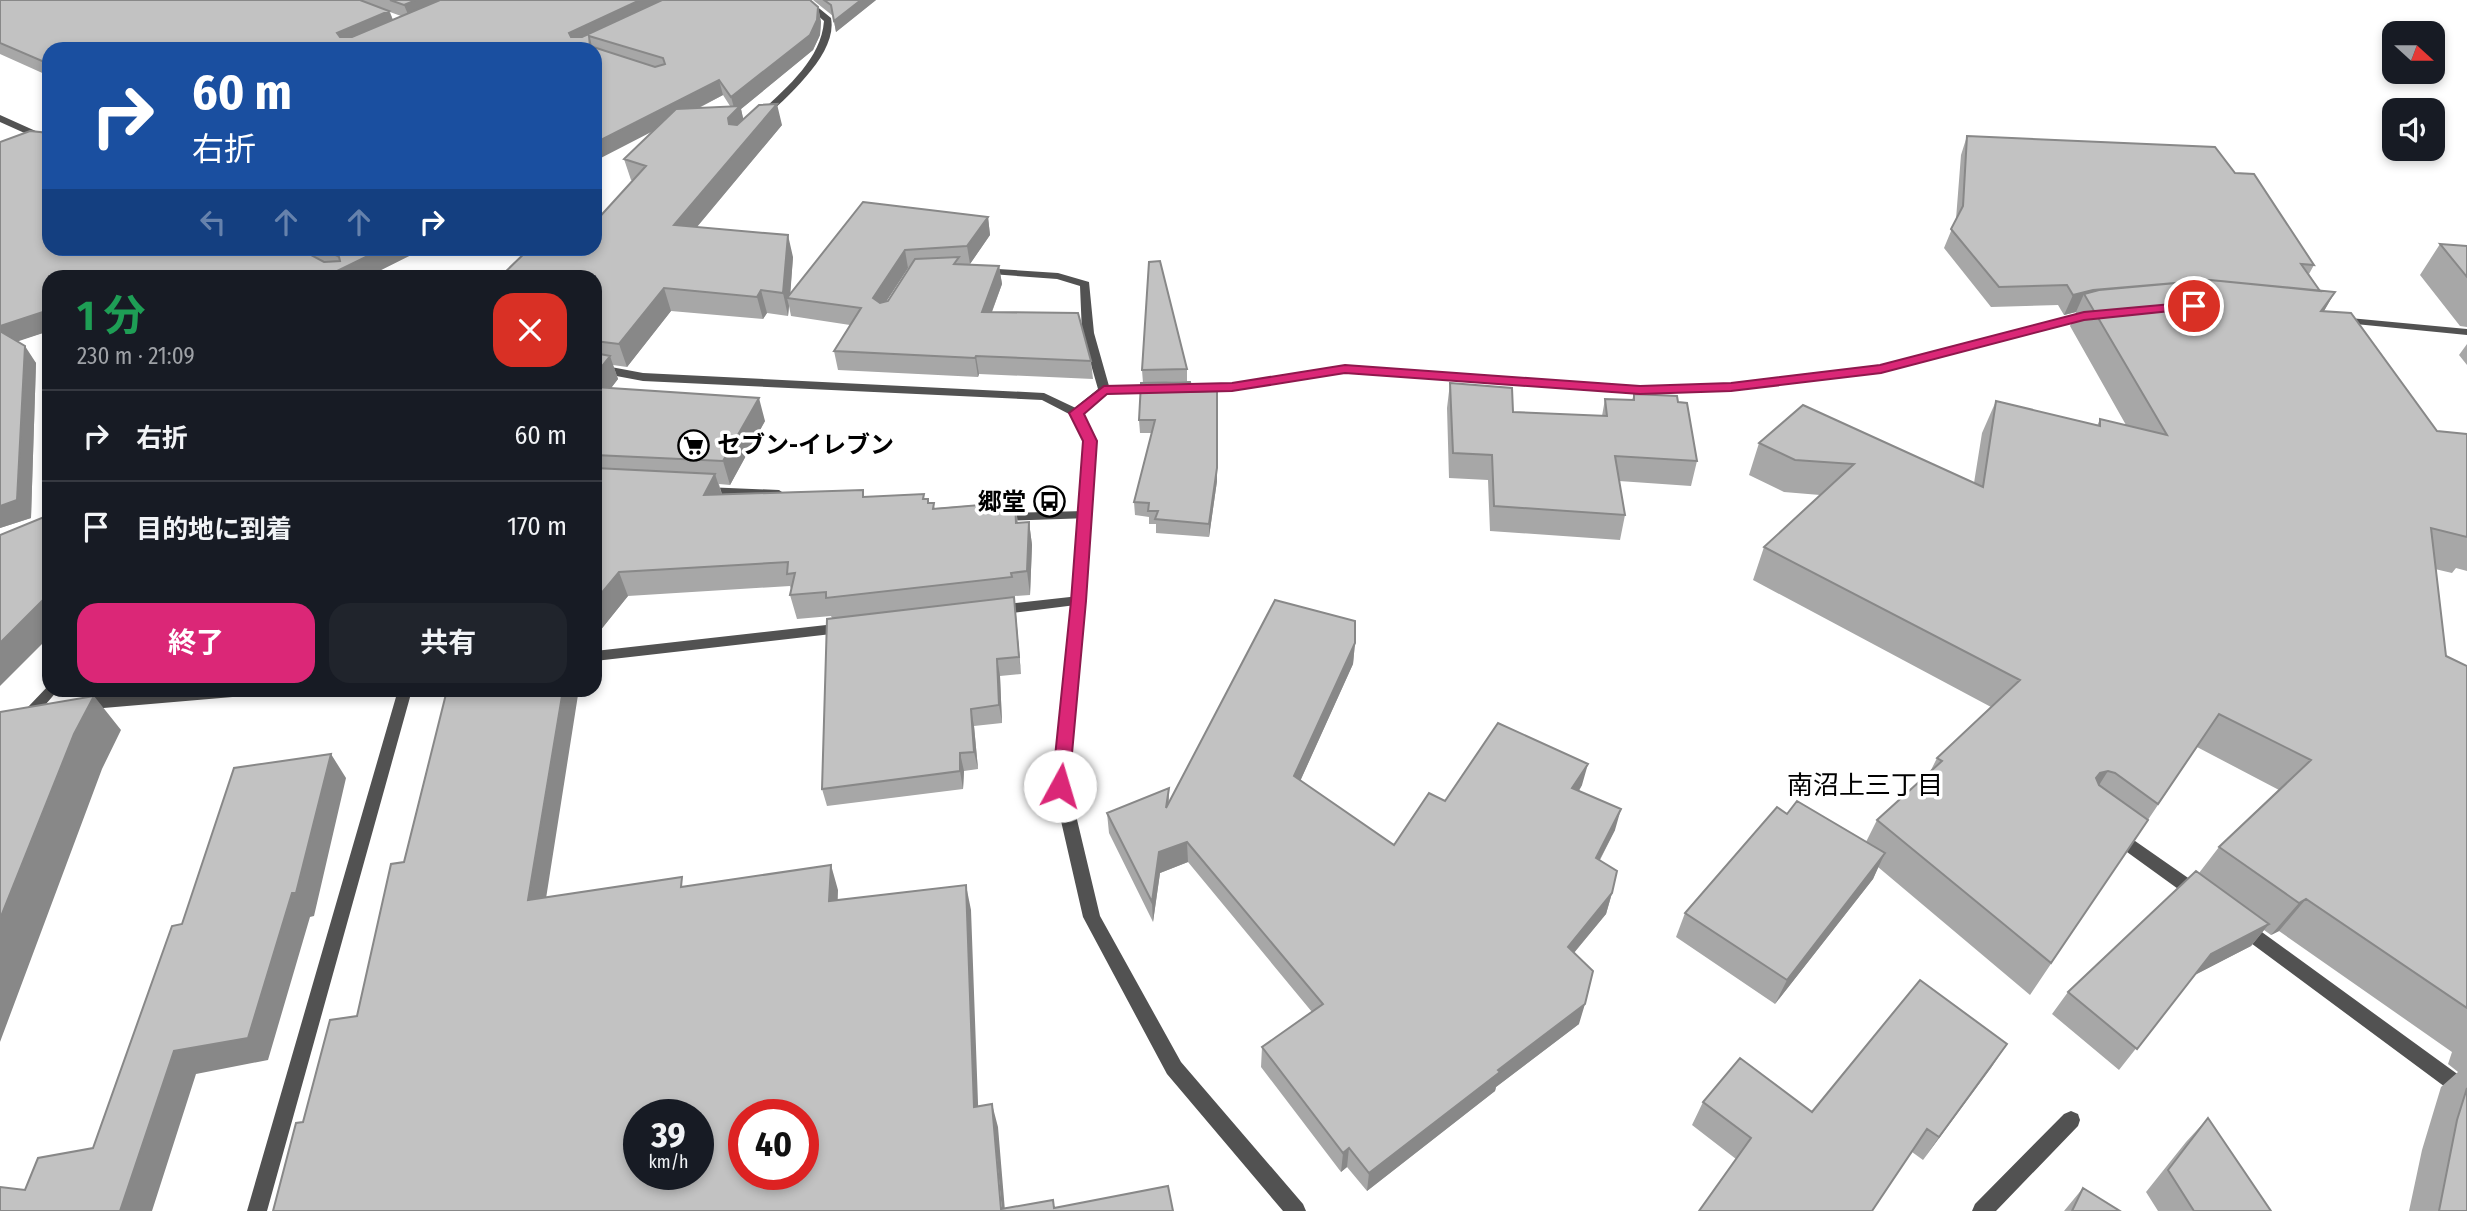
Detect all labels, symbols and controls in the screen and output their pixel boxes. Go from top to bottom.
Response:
north arrow [2382,21,2445,84]
map controls [2382,21,2445,161]
text: 60 m [192,63,292,122]
icon: right [77,70,168,161]
button: sound [2382,98,2445,161]
text: 右折 [192,130,256,168]
icon: left [194,203,232,241]
icon: ahead [267,203,305,241]
icon: ahead [340,203,378,241]
icon: right [413,203,451,241]
pin [2164,276,2224,336]
icon: arrive [2175,287,2213,325]
text: 1 分 [77,291,146,341]
button: close [493,293,567,367]
text: 230 m · 21:09 [77,342,195,370]
icon: right [77,417,115,455]
text: 60 m [514,420,567,451]
text: 右折 [136,423,188,454]
supermarket icon: セブン-イレブン [677,428,711,462]
place label: セブン-イレブン [717,431,894,459]
bus stop icon: 郷堂 [1032,485,1066,519]
place label: 郷堂 [978,488,1026,516]
icon: arrive [77,508,115,546]
text: 170 m [507,511,567,542]
text: 目的地に到着 [136,514,292,545]
button: 終了 [77,603,315,683]
button: 共有 [329,603,567,683]
position arrow [1023,749,1097,823]
district label: 南沼上三丁目 [1787,770,1943,801]
speed limit sign: 40 [728,1099,819,1190]
text: 39 [651,1114,686,1156]
text: km/h [648,1151,689,1173]

